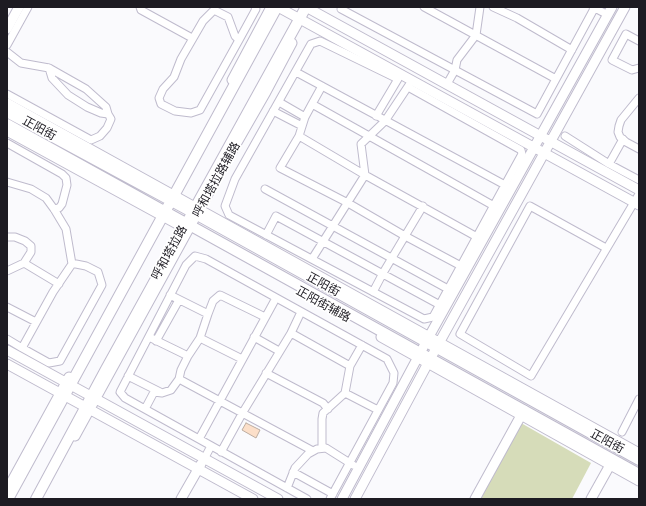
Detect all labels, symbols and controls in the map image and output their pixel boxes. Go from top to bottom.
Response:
street label: 正阳街 [20,114,58,144]
street label: 呼和塔拉路辅路 [190,140,244,220]
street label: 呼和塔拉路 [149,223,191,283]
street label: 正阳街 [304,270,342,300]
street label: 正阳街辅路 [293,284,353,326]
street label: 正阳街 [588,427,626,457]

